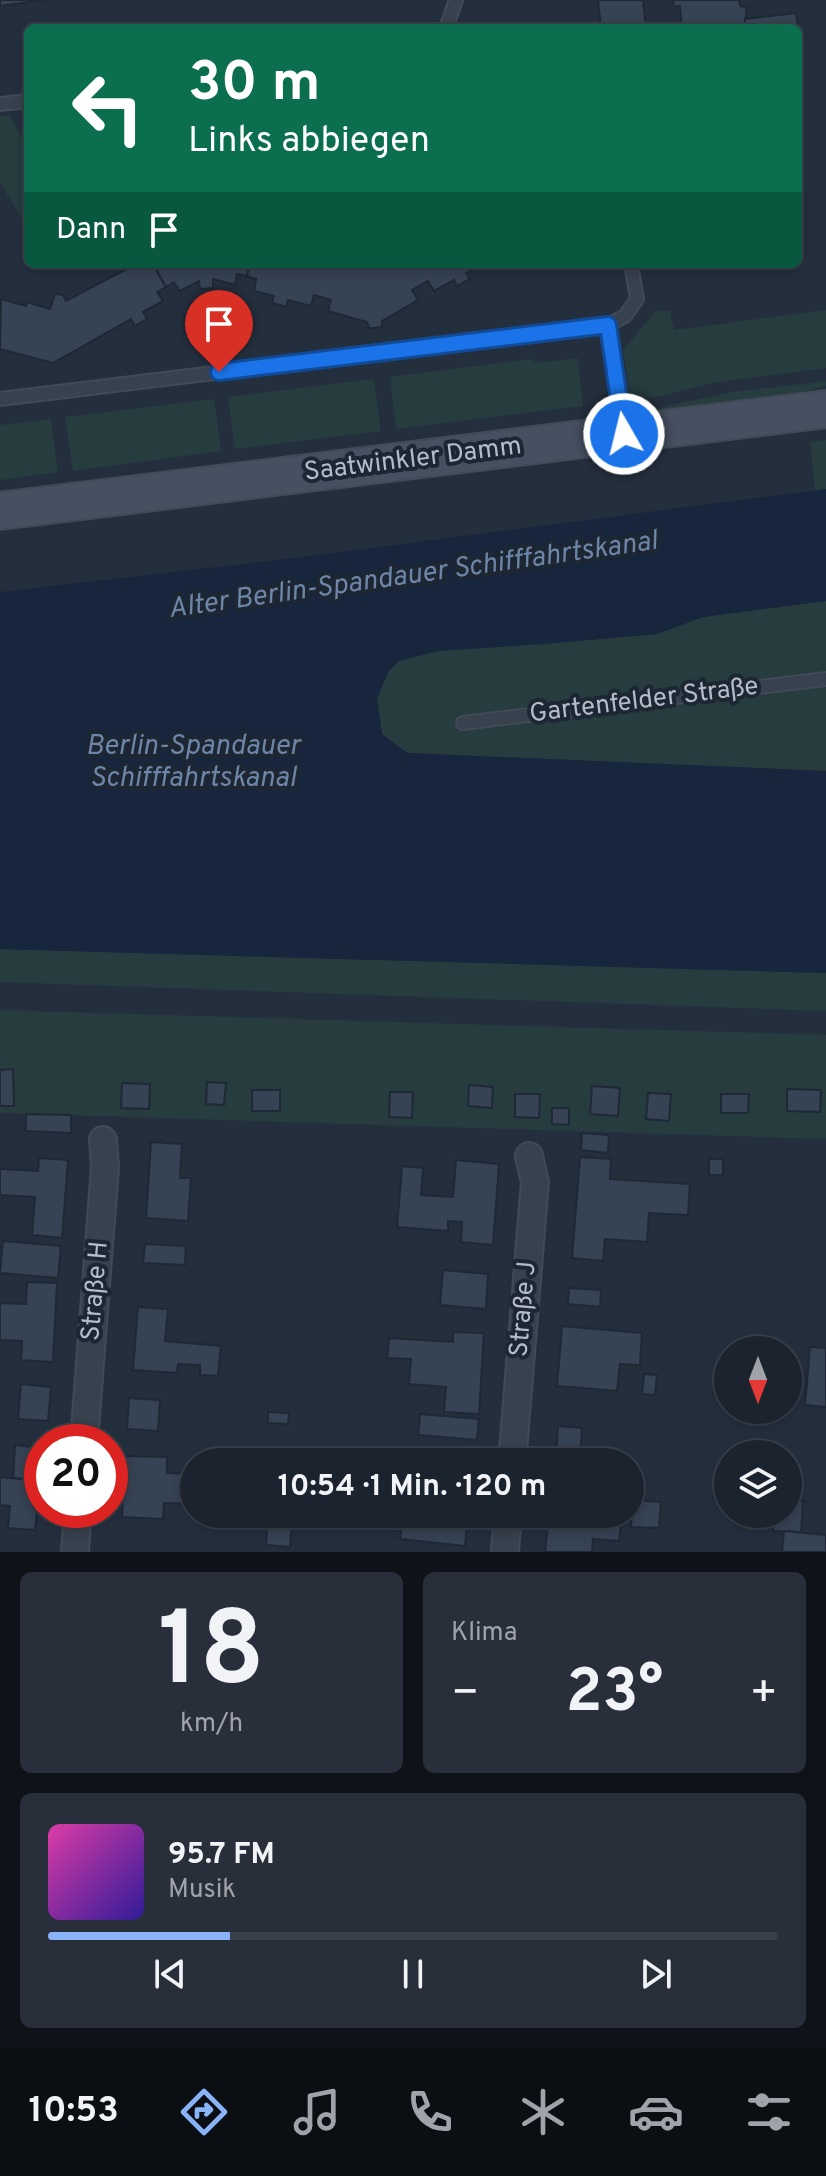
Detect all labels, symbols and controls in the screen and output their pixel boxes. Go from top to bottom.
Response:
text: 30 m [188,50,321,120]
icon: left [56,56,160,160]
text: Links abbiegen [188,119,430,165]
icon: arrive [142,208,186,252]
text: Dann [56,212,126,249]
pin [185,290,253,372]
icon: arrive [197,302,241,346]
position arrow [582,392,666,476]
street label: Saatwinkler Damm [302,430,524,490]
water label: Alter Berlin-Spandauer Schifffahrtskanal [166,524,662,628]
street label: Gartenfelder Straße [528,671,760,731]
water label: Berlin-Spandauer Schifffahrtskanal [86,729,303,797]
street label: Straße H [75,1240,117,1342]
street label: Straße J [503,1260,545,1358]
north arrow [714,1336,802,1424]
map controls [714,1336,802,1528]
speed limit sign: 20 [24,1424,128,1528]
button: layers [714,1440,802,1528]
text: 10:54 · 1 Min. · 120 m [278,1469,546,1506]
text: 18 [158,1590,265,1722]
text: Klima [451,1617,517,1650]
text: 23° [566,1657,663,1733]
text: − [451,1667,479,1723]
text: + [750,1667,778,1723]
text: km/h [180,1708,243,1741]
text: 95.7 FM [168,1837,275,1874]
text: Musik [168,1874,236,1907]
icon: previous [148,1952,192,1996]
icon: pause [391,1952,435,1996]
icon: next [634,1952,678,1996]
icon: directions [176,2084,232,2140]
icon: music [289,2084,345,2140]
icon: phone [402,2084,458,2140]
icon: climate [515,2084,571,2140]
icon: car [628,2084,684,2140]
icon: filters [741,2084,797,2140]
text: 10:53 [29,2089,119,2135]

